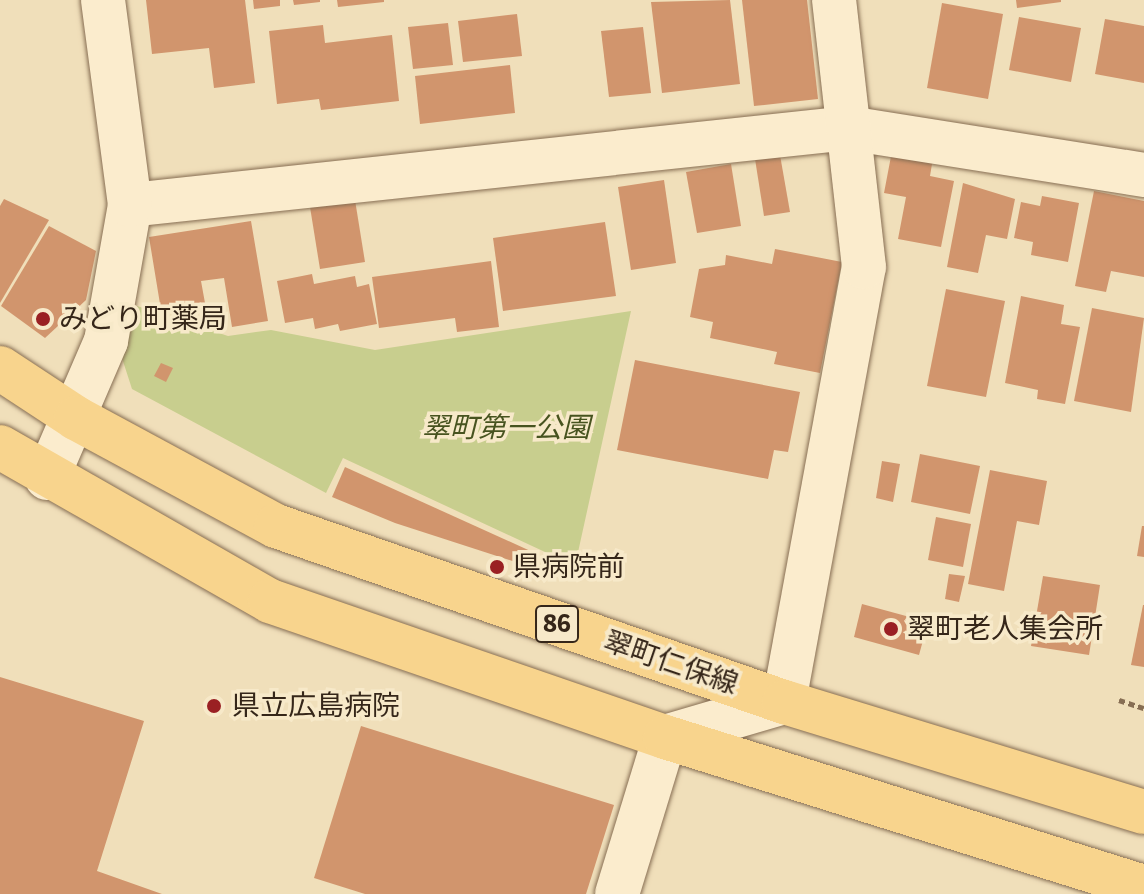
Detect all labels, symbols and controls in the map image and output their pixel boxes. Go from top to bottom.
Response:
place label: みどり町薬局 [59,302,227,336]
marker: みどり町薬局 [34,310,52,328]
park label: 翠町第一公園 [422,411,590,445]
place label: 県病院前 [513,550,625,584]
marker: 県病院前 [488,558,506,576]
road number: 86 [535,602,579,646]
place label: 翠町老人集会所 [907,612,1103,646]
marker: 翠町老人集会所 [882,620,900,638]
street label: 翠町仁保線 [599,624,743,702]
place label: 県立広島病院 [232,689,400,723]
marker: 県立広島病院 [203,695,225,717]

